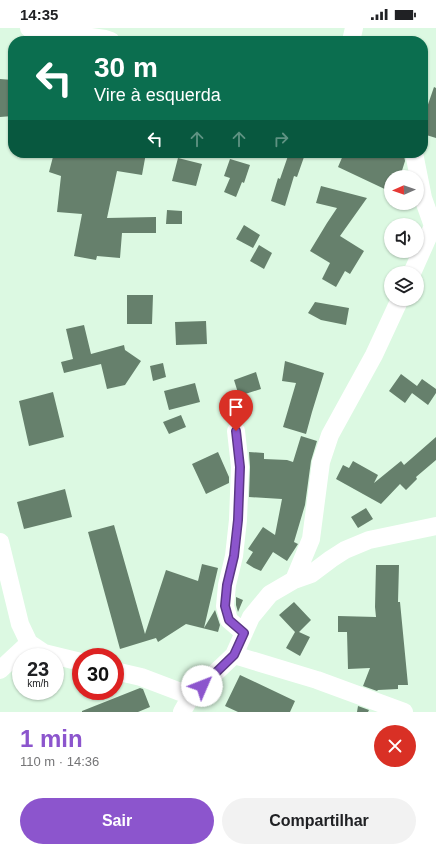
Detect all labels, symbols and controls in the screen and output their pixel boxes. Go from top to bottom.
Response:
text: 14:35 [20,6,58,23]
icon: left [28,52,80,104]
text: 30 m [94,52,158,83]
text: Vire à esquerda [94,85,221,105]
icon: left [144,128,166,150]
icon: ahead [186,128,208,150]
icon: ahead [228,128,250,150]
icon: right [270,128,292,150]
north arrow [384,170,424,210]
map controls [384,170,424,306]
button: sound [384,218,424,258]
button: layers [384,266,424,306]
pin [219,390,253,431]
icon: arrive [225,396,247,418]
speed limit sign: 30 [72,648,124,700]
text: 23 [27,658,49,680]
position arrow [181,665,223,707]
text: km/h [27,678,49,689]
text: 1 min [20,725,83,752]
button: close [374,725,416,767]
text: 110 m · 14:36 [20,754,99,769]
button: Sair [20,798,214,844]
button: Compartilhar [222,798,416,844]

